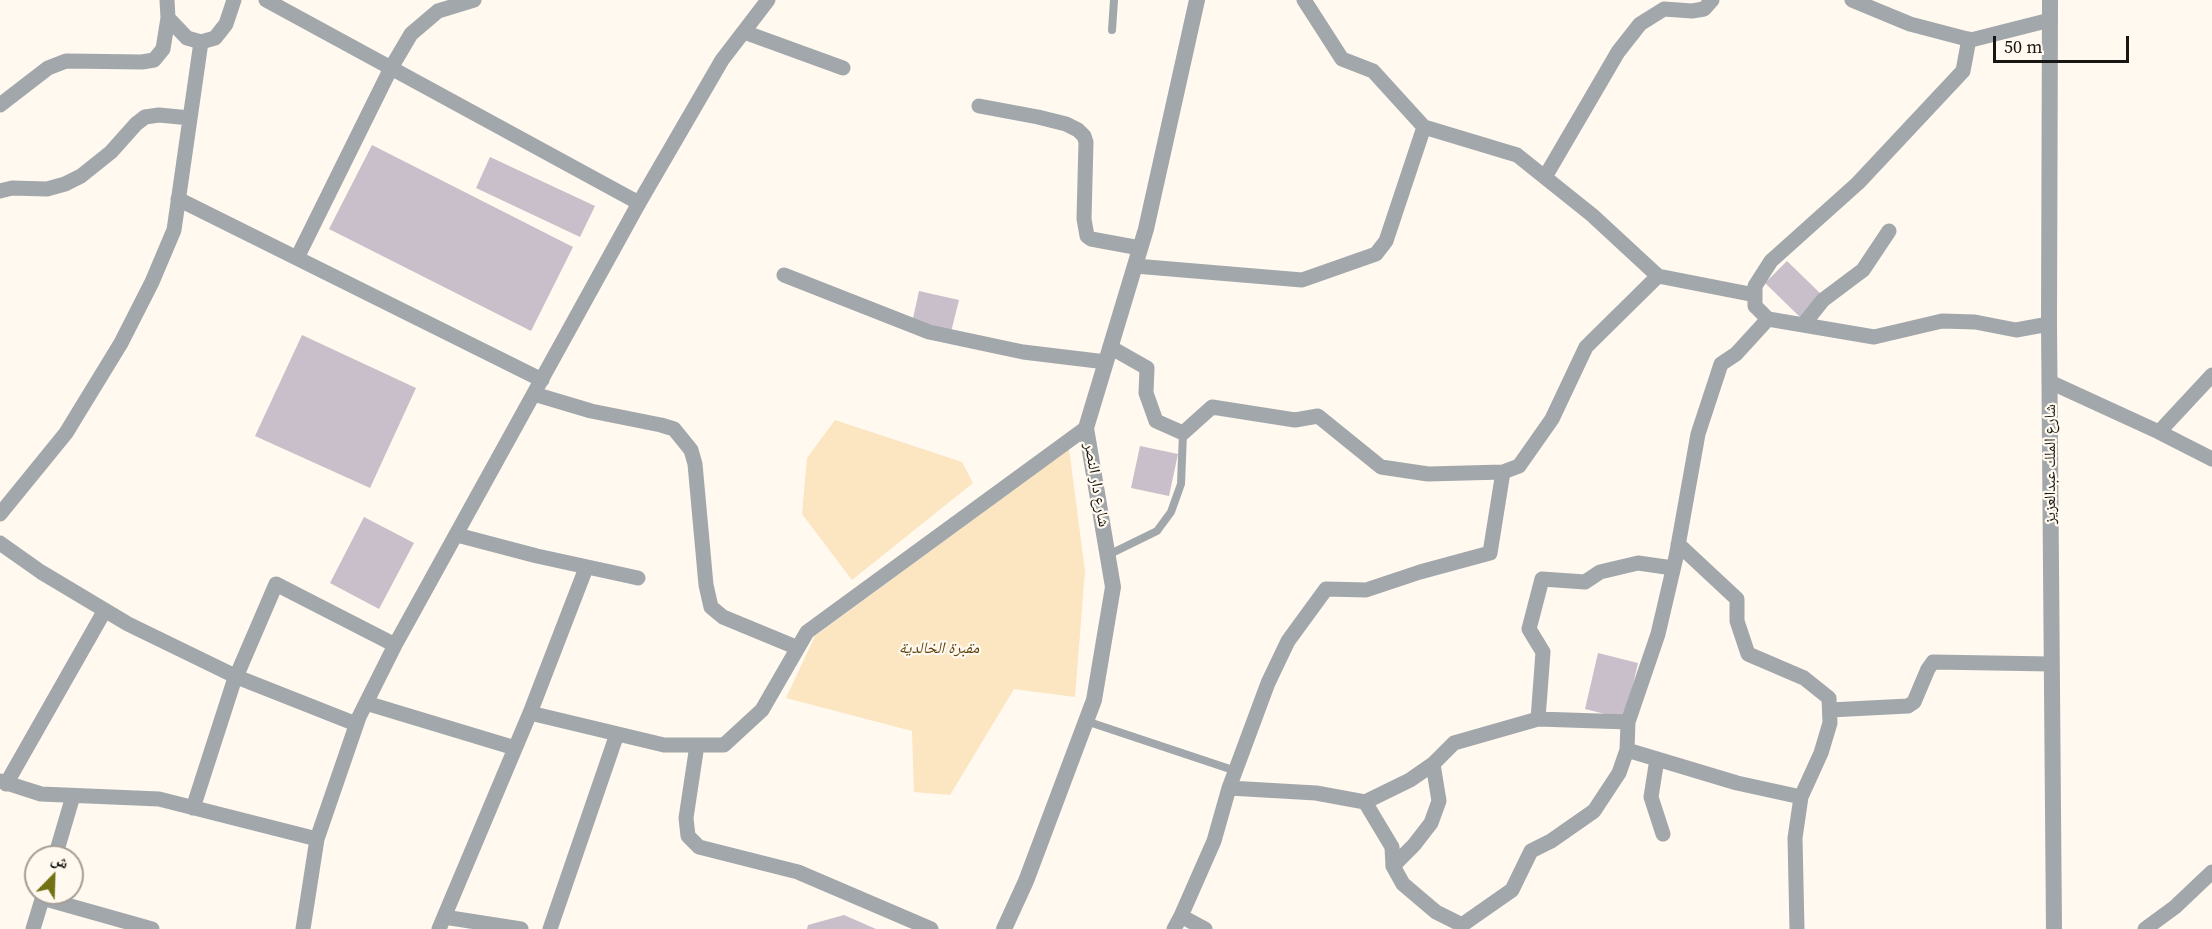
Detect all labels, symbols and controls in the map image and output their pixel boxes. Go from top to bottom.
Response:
scale bar [1996,24,2132,62]
text: 50 m [2004,34,2042,59]
street label: شارع الملك عبدالعزيز [2041,404,2061,524]
street label: شارع دار النصر [1079,441,1113,529]
park label: مقبرة الخالدية [899,639,979,659]
north arrow [24,845,84,905]
text: ش [48,847,72,874]

